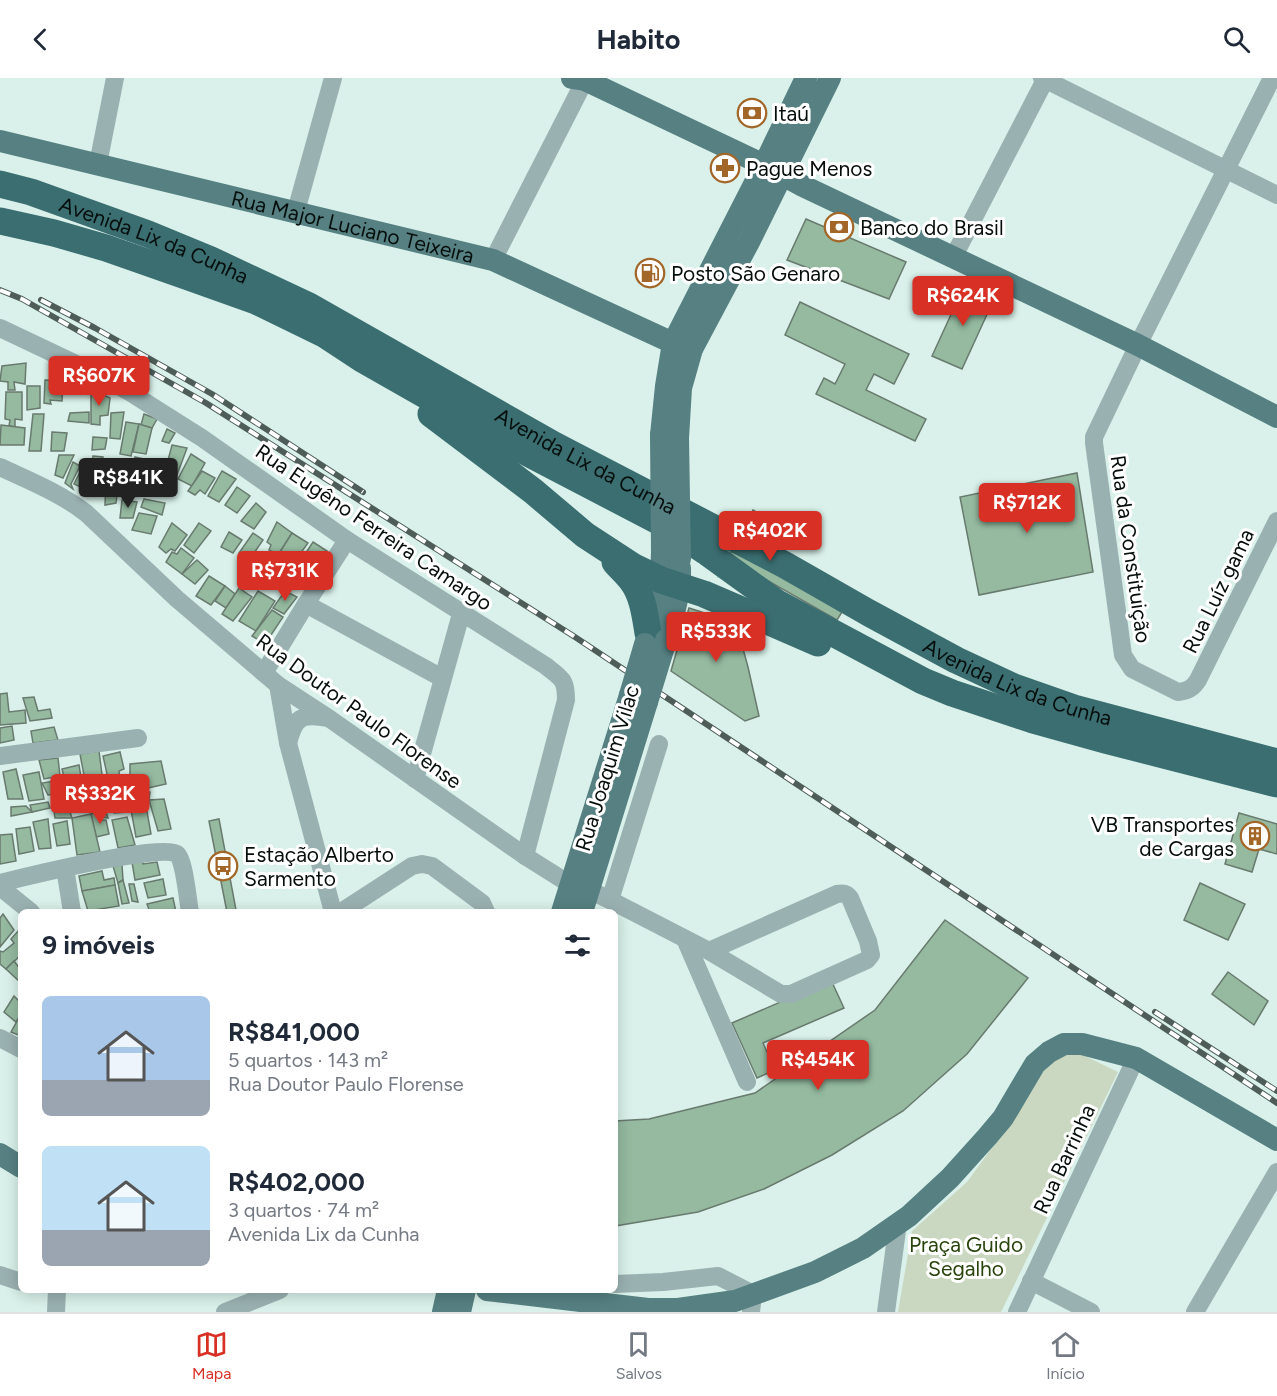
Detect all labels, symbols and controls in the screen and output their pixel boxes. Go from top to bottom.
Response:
icon: back [24,23,57,56]
text: Habito [596,23,681,56]
icon: search [1220,23,1253,56]
bank icon: Itaú [736,97,768,129]
place label: Itaú [773,101,809,126]
pharmacy icon: Pague Menos [709,152,741,184]
place label: Pague Menos [746,156,872,181]
street label: Rua Major Luciano Teixeira [229,185,477,268]
street label: Avenida Lix da Cunha [56,191,253,288]
bank icon: Banco do Brasil [823,211,855,243]
place label: Banco do Brasil [860,215,1004,240]
fuel station icon: Posto São Genaro [634,257,666,289]
place label: Posto São Genaro [671,261,840,286]
pin: R$624K [914,276,1012,327]
text: R$624K [926,283,1000,307]
pin: R$607K [50,356,148,407]
text: R$607K [63,363,135,387]
street label: Avenida Lix da Cunha [491,402,681,519]
street label: Rua Eugêno Ferreira Camargo [251,438,497,616]
street label: Rua da Constituição [1105,454,1157,644]
pin: R$841K [79,458,177,509]
text: R$841K [93,465,163,489]
pin: R$712K [978,483,1076,534]
text: R$712K [993,490,1061,514]
pin: R$402K [721,511,819,562]
text: R$402K [733,518,807,542]
street label: Rua Luíz gama [1177,525,1259,657]
pin: R$731K [236,551,334,602]
text: R$731K [251,558,319,582]
pin: R$533K [667,612,765,663]
text: R$533K [680,619,752,643]
street label: Rua Doutor Paulo Florense [252,628,466,794]
street label: Avenida Lix da Cunha [919,632,1115,730]
street label: Rua Joaquim Vilac [570,682,644,854]
pin: R$332K [51,774,149,825]
text: R$332K [64,781,136,805]
place label: VB Transportes de Cargas [1091,812,1234,861]
building icon: VB Transportes de Cargas [1239,820,1271,852]
place label: Estação Alberto Sarmento [244,842,394,891]
bus stop icon: Estação Alberto Sarmento [207,850,239,882]
text: 9 imóveis [42,929,155,961]
icon: filters [561,929,594,962]
text: R$841,000 [228,1016,360,1048]
icon: home [90,1020,162,1092]
pin: R$454K [769,1040,867,1091]
text: R$454K [781,1047,855,1071]
text: 5 quartos · 143 m² [228,1048,388,1072]
text: Rua Doutor Paulo Florense [228,1072,464,1096]
street label: Rua Barrinha [1028,1100,1100,1218]
text: R$402,000 [228,1166,365,1198]
icon: home [90,1170,162,1242]
text: 3 quartos · 74 m² [228,1198,379,1222]
text: Avenida Lix da Cunha [228,1222,420,1246]
park label: Praça Guido Segalho [909,1232,1023,1281]
tab: Mapa [192,1328,231,1383]
tab: Salvos [616,1328,662,1383]
tab: Início [1046,1328,1085,1383]

